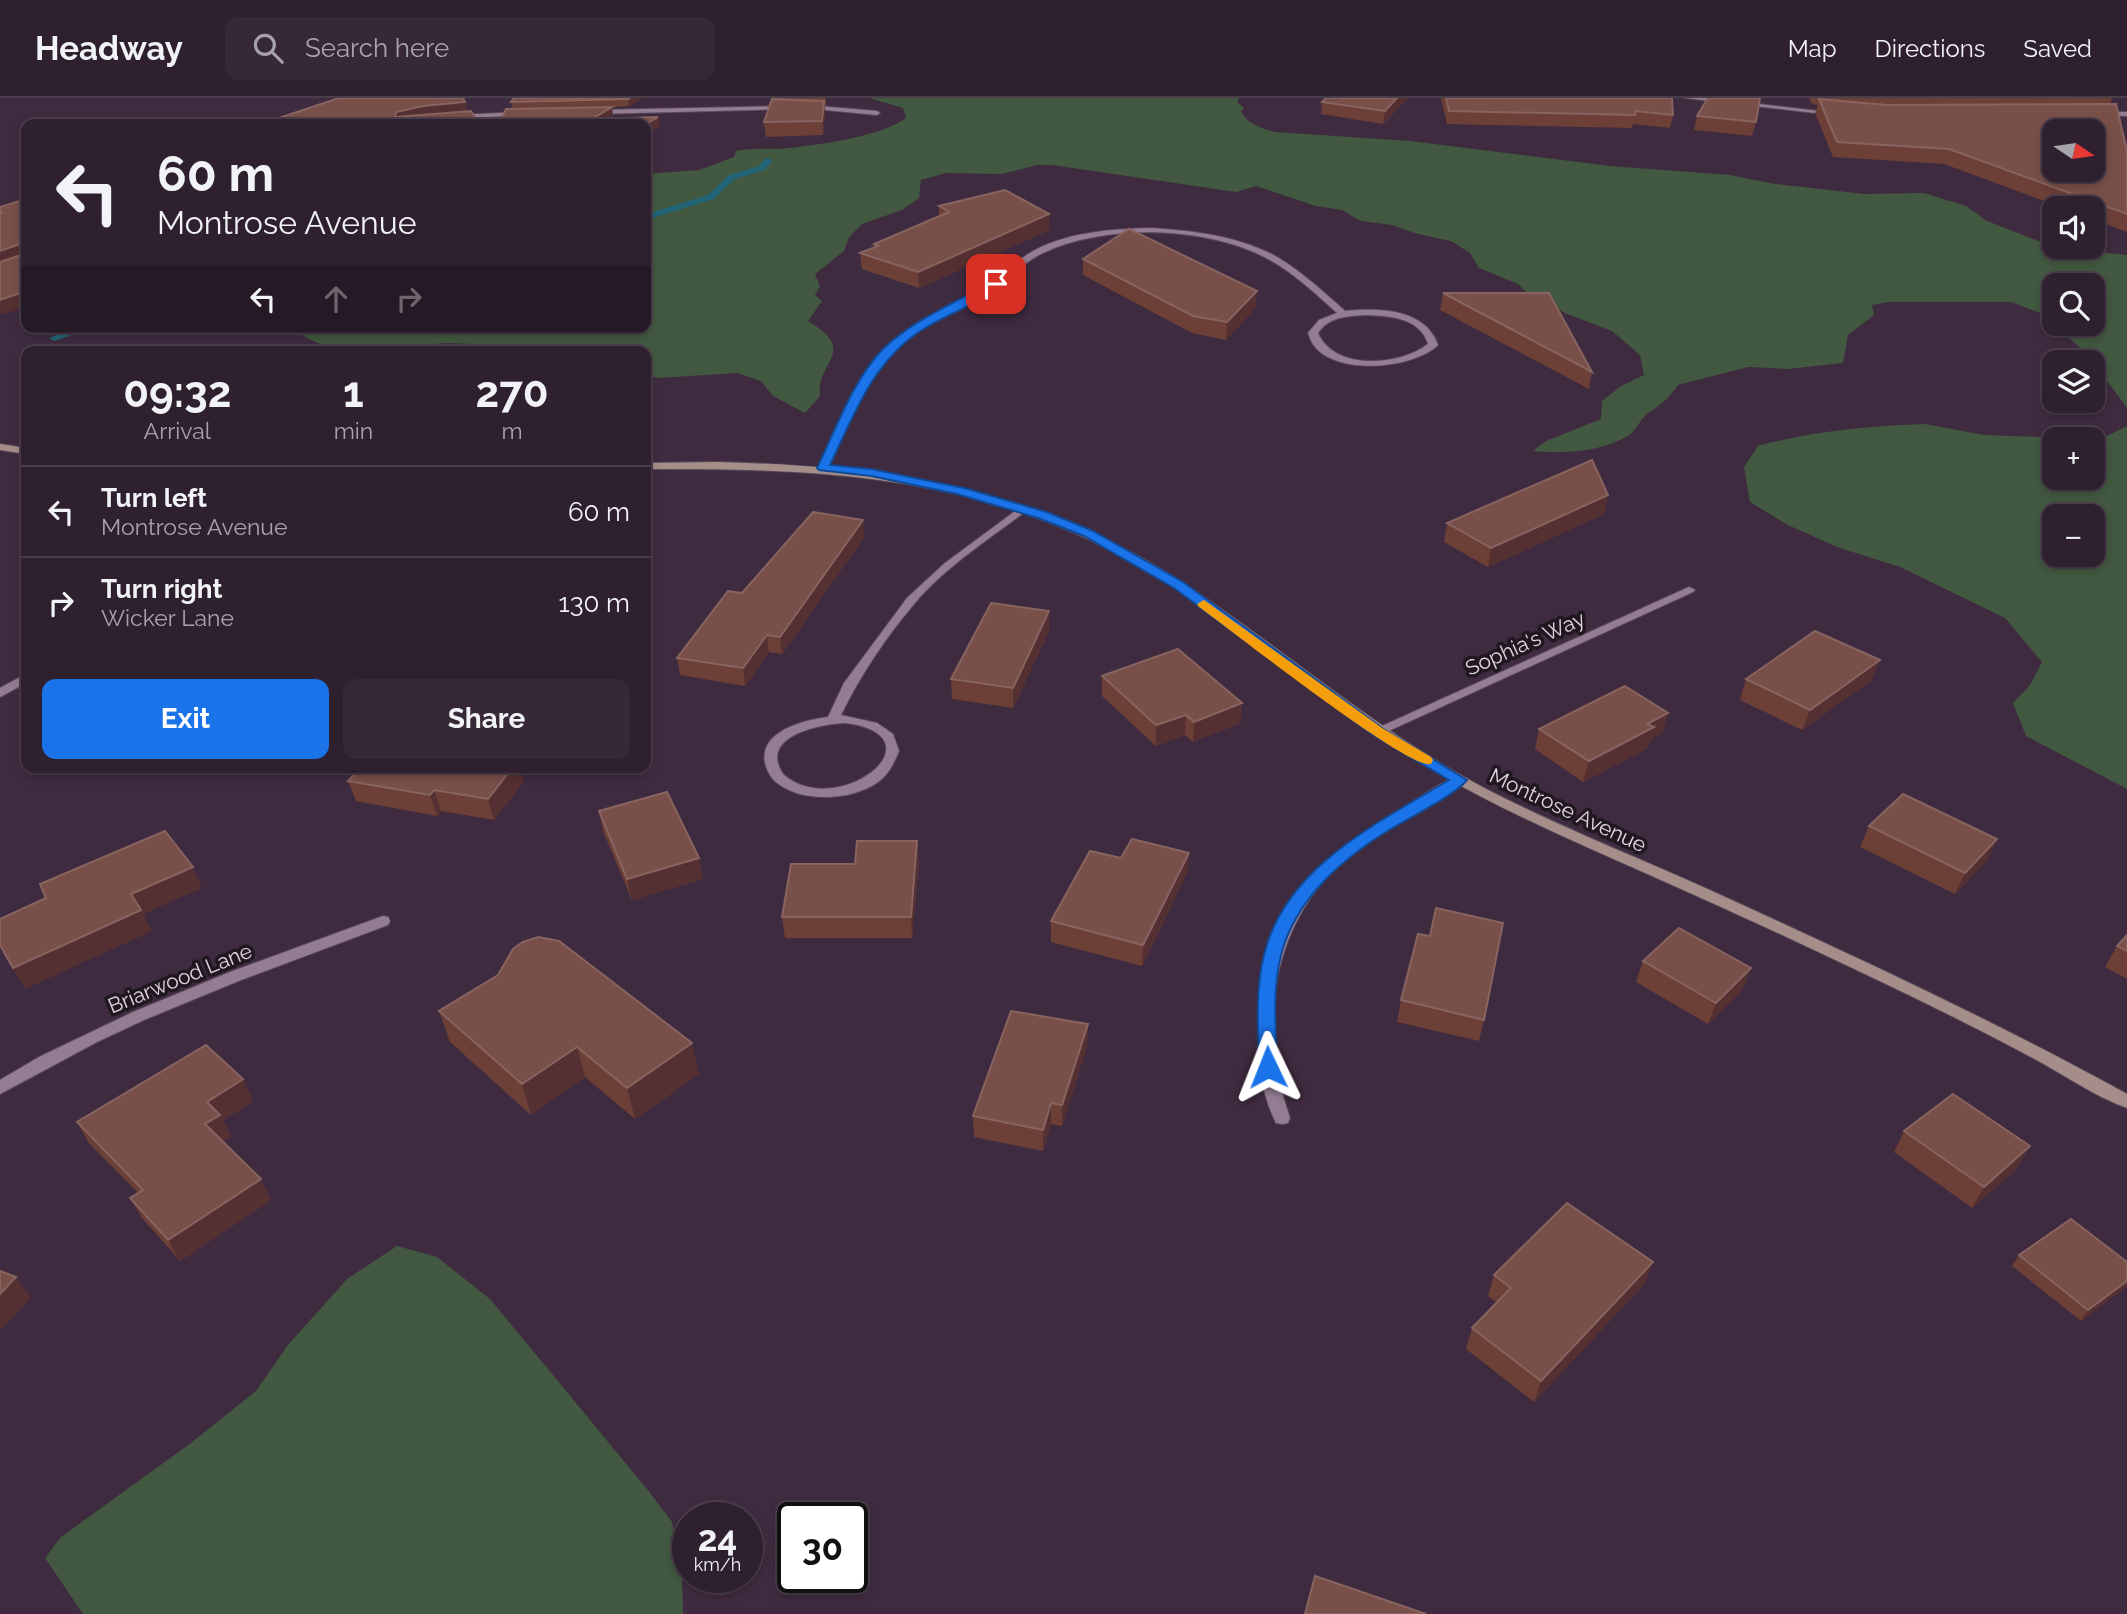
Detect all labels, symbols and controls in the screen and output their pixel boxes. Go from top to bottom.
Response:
search box [225,17,715,80]
text: Headway [35,29,183,68]
icon: search [249,29,287,67]
text: Search here [305,33,449,63]
text: Map [1788,34,1837,63]
text: Directions [1875,34,1985,63]
text: Saved [2023,34,2092,63]
north arrow [2042,119,2105,182]
map controls [2042,119,2105,567]
text: 60 m [157,145,274,202]
icon: left [42,147,133,238]
button: sound [2042,196,2105,259]
text: Montrose Avenue [157,204,417,241]
pin [966,254,1026,314]
icon: arrive [977,265,1015,303]
button: search [2042,273,2105,336]
icon: left [244,280,282,318]
icon: ahead [317,280,355,318]
icon: right [390,280,428,318]
button: layers [2042,350,2105,413]
text: 09:32 [123,368,231,417]
text: 1 [343,368,364,417]
text: 270 [476,368,549,417]
text: Arrival [144,417,211,444]
text: min [334,417,373,444]
text: m [502,417,523,444]
button: + [2042,427,2105,490]
text: Turn left [101,483,207,513]
icon: left [42,493,80,531]
text: 60 m [568,497,630,527]
button: − [2042,504,2105,567]
text: Montrose Avenue [101,513,288,540]
text: Turn right [101,574,222,604]
icon: right [42,584,80,622]
text: 130 m [559,588,630,618]
text: Wicker Lane [101,604,234,631]
street label: Sophia's Way [1461,606,1589,680]
button: Exit [42,679,329,759]
button: Share [343,679,630,759]
street label: Montrose Avenue [1486,763,1650,857]
street label: Briarwood Lane [104,938,256,1018]
position arrow [1231,1030,1305,1104]
speed limit sign: 30 [777,1502,868,1593]
text: 24 [698,1518,737,1559]
text: km/h [694,1554,741,1575]

